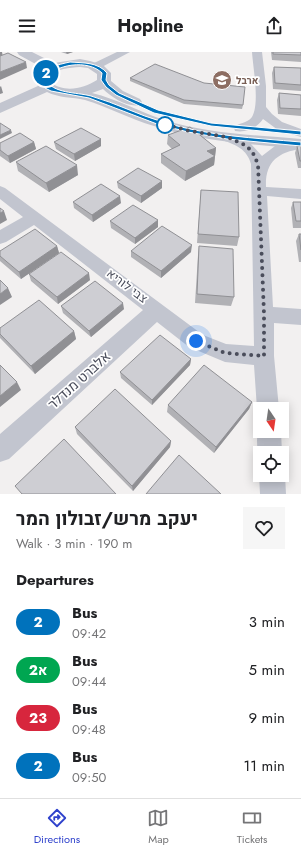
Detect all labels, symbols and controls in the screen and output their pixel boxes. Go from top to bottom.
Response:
text: Hopline [117,13,184,39]
icon: menu [16,15,38,37]
icon: share [263,15,285,37]
line badge: 2 [33,60,59,86]
text: 2 [41,63,51,83]
school or university icon: ארבל [211,69,233,91]
place label: ארבל [236,73,259,88]
unlabelled marker [156,116,174,134]
street label: צבי לוריא [103,265,152,308]
your location [186,331,206,351]
street label: אלברט מנדלר [43,346,115,414]
north arrow [253,402,289,438]
map controls [253,402,289,482]
button: locate [253,446,289,482]
text: יעקב מרש/זבולון המר [16,505,198,532]
button: heart [243,507,285,549]
text: Walk · 3 min · 190 m [16,534,132,553]
text: Departures [16,569,94,591]
text: Bus [72,602,97,624]
text: 3 min [249,611,285,633]
text: 2 [33,612,43,632]
text: 09:42 [72,624,106,643]
text: Bus [72,650,97,672]
text: 5 min [249,659,285,681]
text: 2א [29,660,47,680]
text: 09:44 [72,672,106,691]
text: Bus [72,698,97,720]
text: 9 min [248,707,285,729]
text: 23 [29,708,47,728]
text: 09:48 [72,720,106,739]
text: Bus [72,746,97,768]
text: 11 min [244,755,285,777]
text: 2 [33,756,43,776]
text: 09:50 [72,768,106,787]
tab: Directions [34,807,80,847]
tab: Map [147,807,169,847]
tab: Tickets [237,807,267,847]

